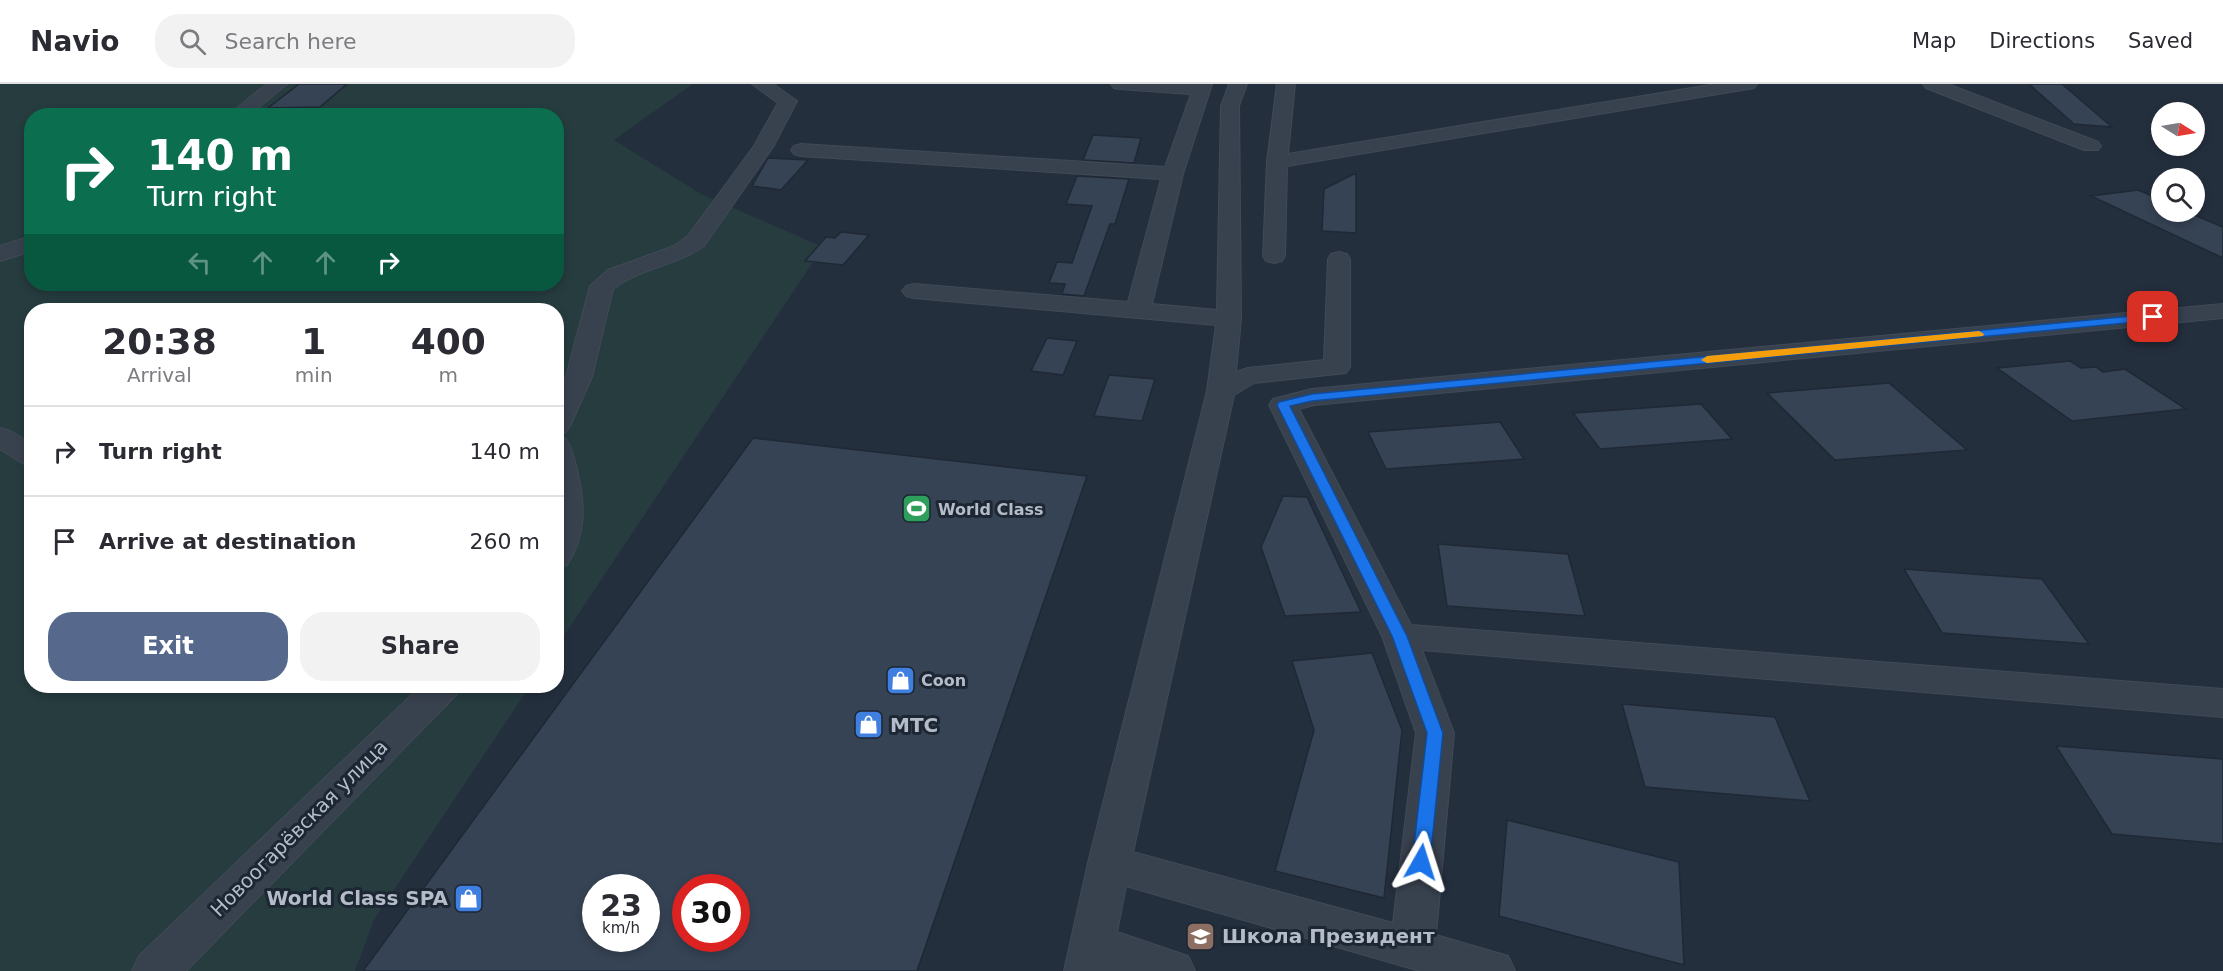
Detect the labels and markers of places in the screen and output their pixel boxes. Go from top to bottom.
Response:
pin [2127,291,2178,342]
sports icon: World Class [901,493,933,525]
place label: World Class [938,500,1044,519]
shop icon: Coon [884,664,916,696]
place label: Coon [921,671,966,690]
shop icon: МТС [853,709,885,741]
place label: МТС [890,713,938,737]
shop icon: World Class SPA [453,882,485,914]
place label: World Class SPA [266,886,449,910]
school or university icon: Школа Президент [1185,920,1217,952]
place label: Школа Президент [1222,924,1435,948]

